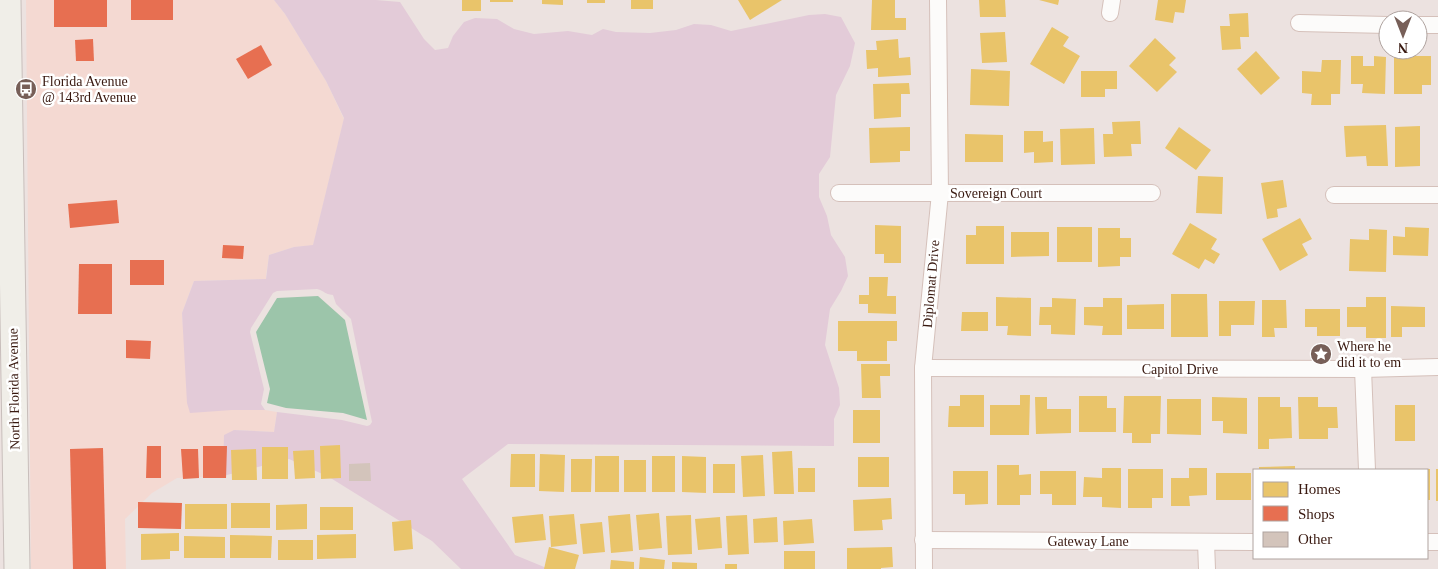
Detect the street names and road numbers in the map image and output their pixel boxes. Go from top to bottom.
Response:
street label: Sovereign Court [950,186,1042,201]
street label: Diplomat Drive [920,239,942,329]
street label: North Florida Avenue [5,328,23,450]
street label: Capitol Drive [1142,362,1218,377]
street label: Gateway Lane [1047,534,1129,549]

